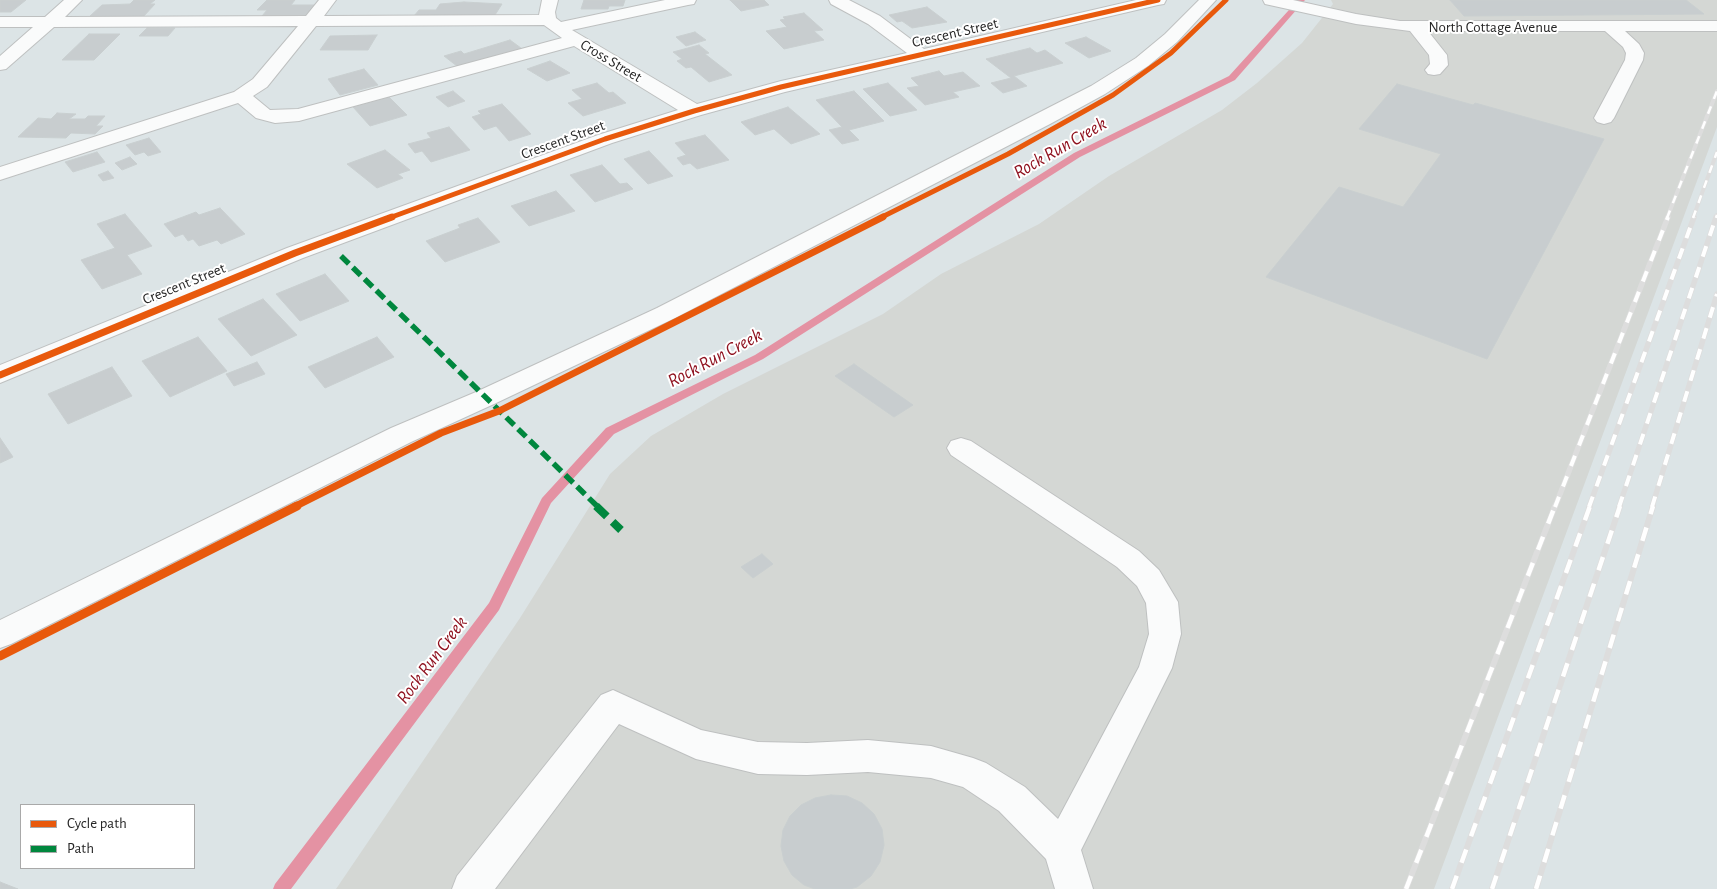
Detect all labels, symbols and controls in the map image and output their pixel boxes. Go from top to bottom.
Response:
street label: Crescent Street [910,14,1000,52]
street label: North Cottage Avenue [1429,18,1557,36]
street label: Cross Street [577,36,645,86]
water label: Rock Run Creek [1009,112,1111,184]
street label: Crescent Street [519,117,607,163]
street label: Crescent Street [140,259,228,309]
water label: Rock Run Creek [664,324,766,392]
water label: Rock Run Creek [392,612,472,708]
legend [20,804,195,869]
text: Cycle path [67,816,127,831]
text: Path [67,841,94,856]

